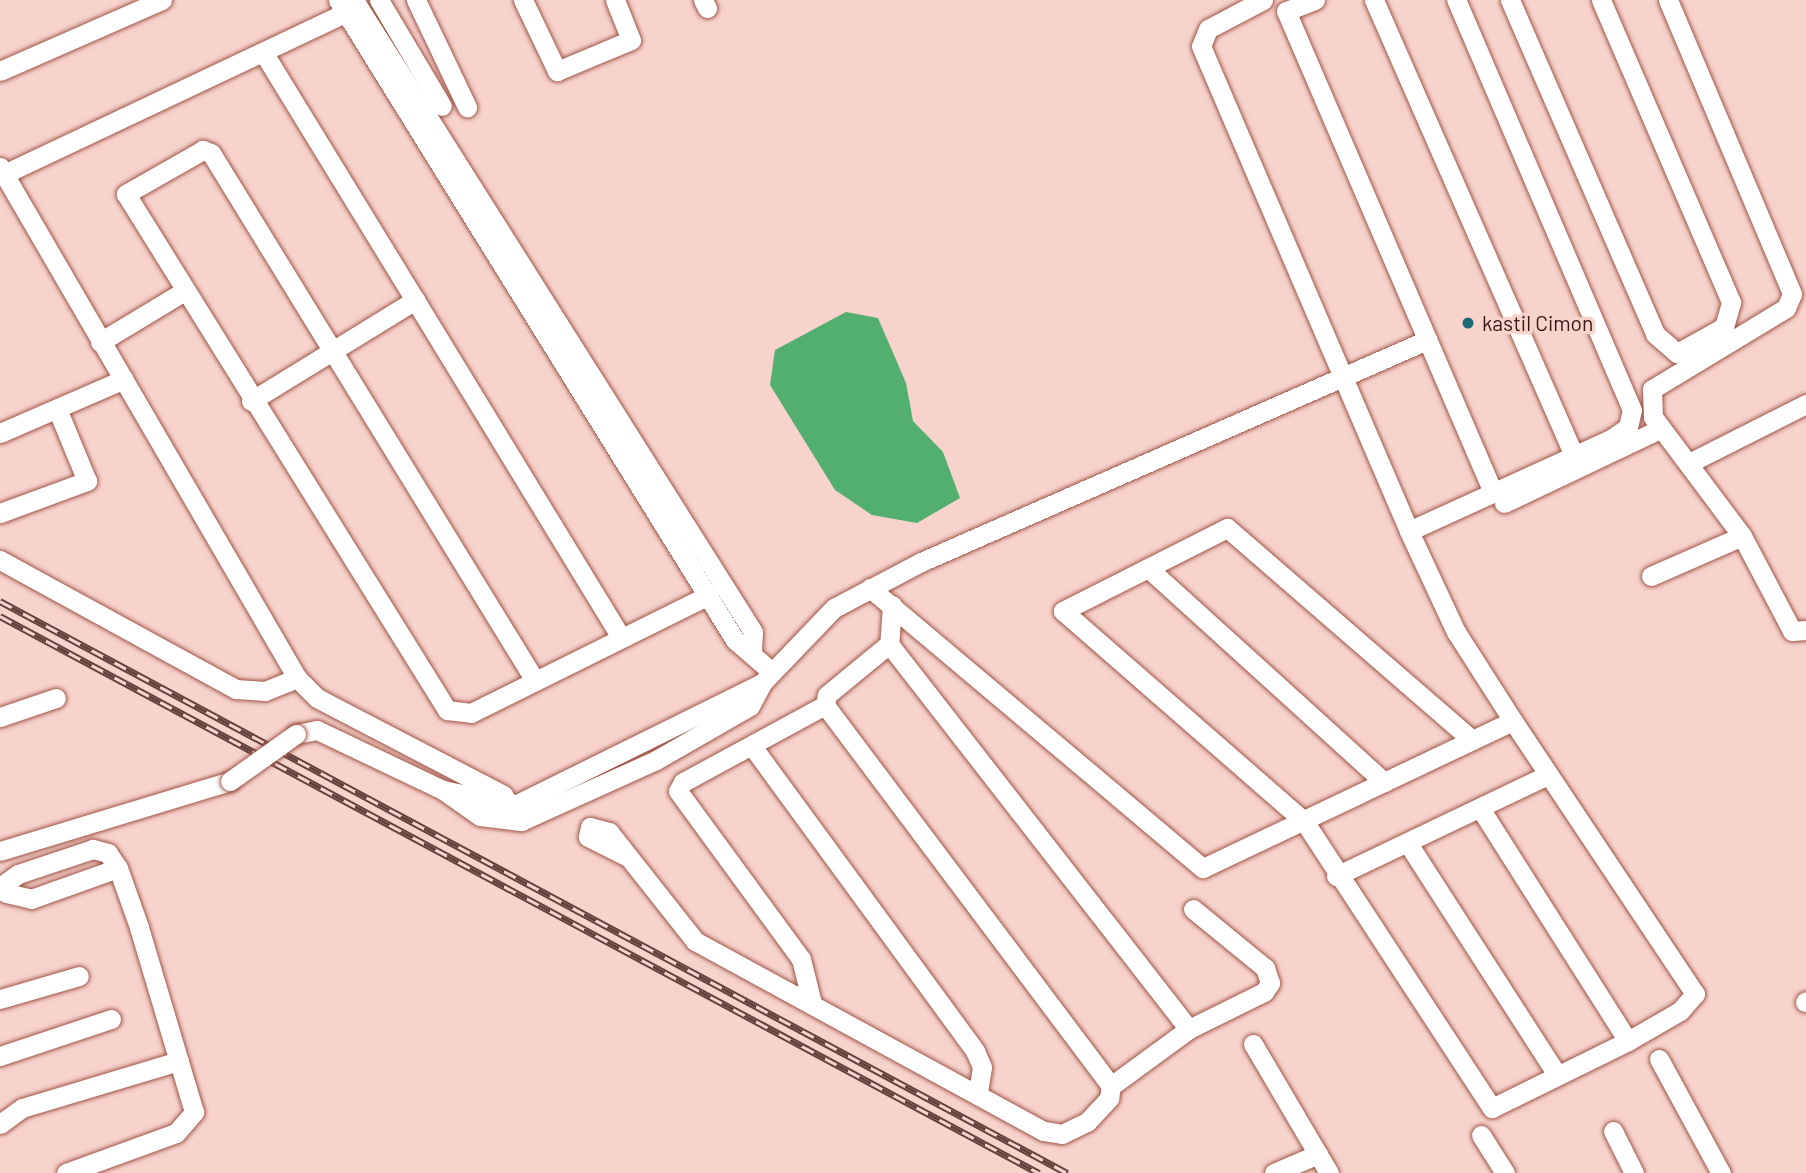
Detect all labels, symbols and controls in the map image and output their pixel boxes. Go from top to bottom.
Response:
place label: kastil Cimon [1482,310,1593,336]
marker: kastil Cimon [1460,315,1476,331]

